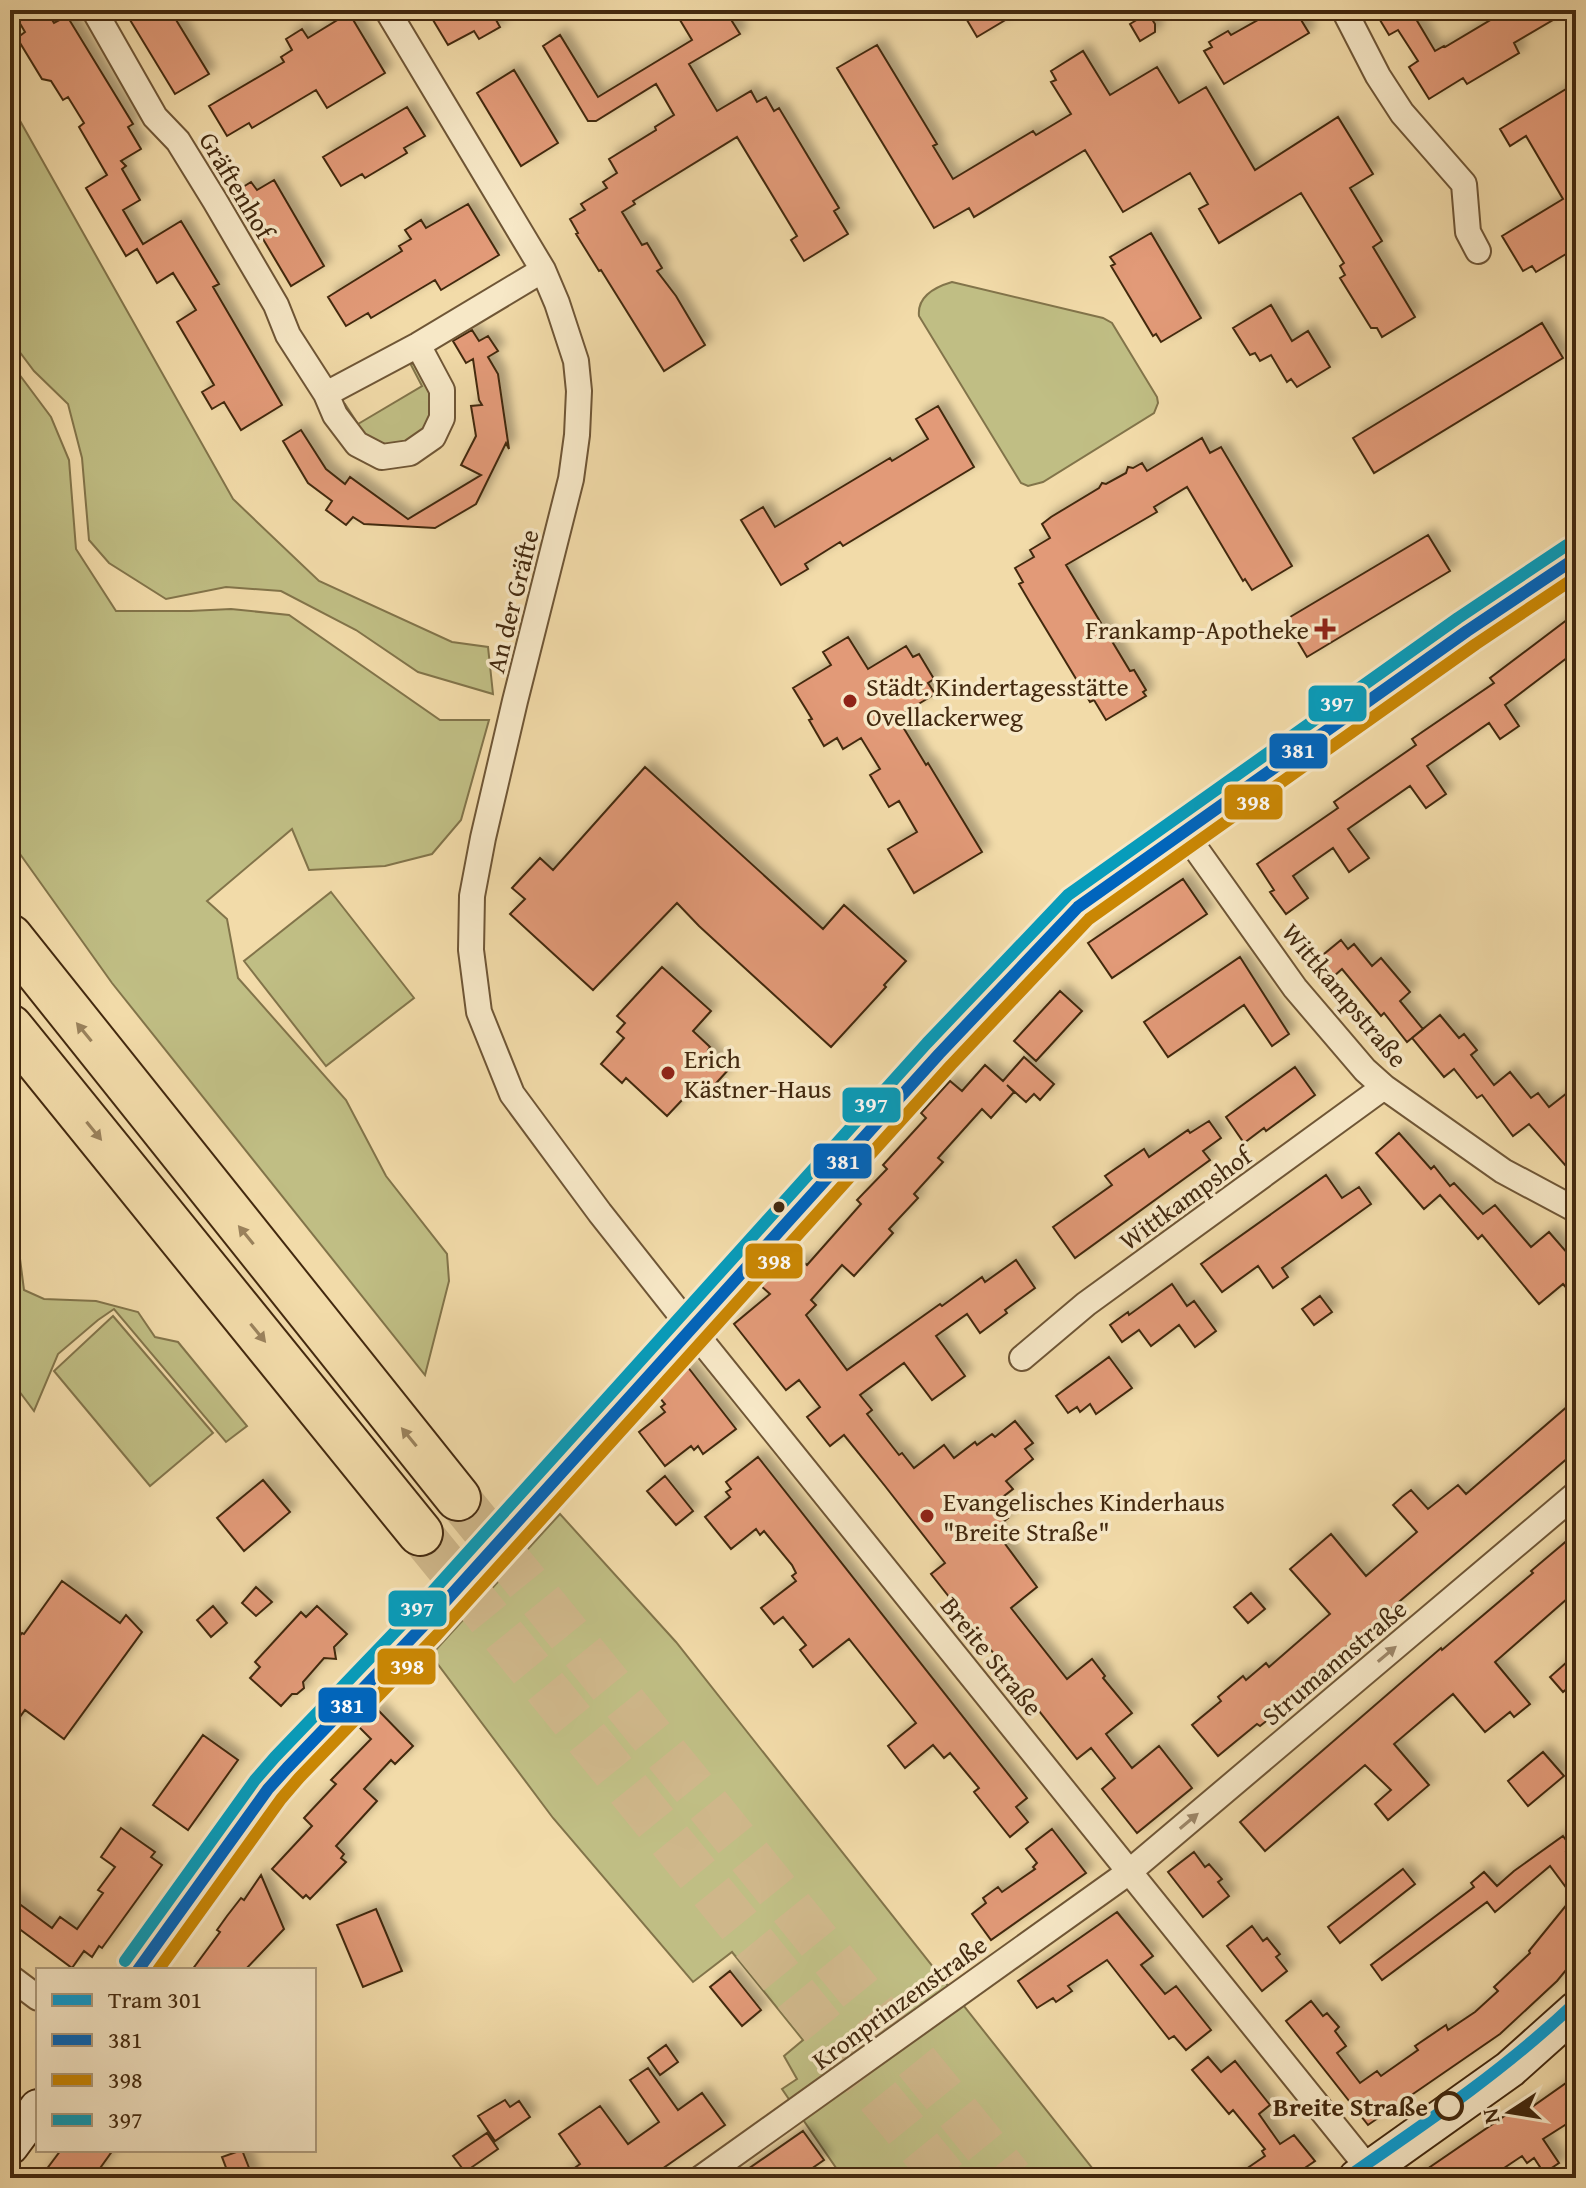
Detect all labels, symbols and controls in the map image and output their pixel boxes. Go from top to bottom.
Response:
street label: Gräftenhof [190,124,286,248]
street label: An der Gräfte [475,525,549,677]
place label: Frankamp-Apotheke [1085,610,1309,649]
marker: Frankamp-Apotheke [1316,620,1334,638]
place label: Städt. Kindertagesstätte Ovellackerweg [866,667,1129,736]
line badge: 397 [1307,684,1368,723]
text: 397 [1320,687,1354,719]
marker: Städt. Kindertagesstätte Ovellackerweg [841,692,859,710]
line badge: 381 [1268,732,1329,770]
text: 381 [1281,734,1315,766]
line badge: 398 [1223,783,1284,821]
text: 398 [1236,786,1270,818]
street label: Wittkampstraße [1273,914,1417,1076]
one-way arrow [76,1022,93,1042]
place label: Erich Kästner-Haus [684,1039,832,1108]
marker: Erich Kästner-Haus [659,1064,677,1082]
line badge: 397 [841,1086,902,1124]
text: 397 [854,1088,888,1120]
one-way arrow [86,1121,102,1141]
street label: Wittkampshof [1111,1135,1261,1259]
line badge: 381 [812,1142,873,1180]
text: 381 [826,1145,860,1177]
unlabelled marker [771,1199,787,1215]
one-way arrow [238,1224,255,1245]
line badge: 398 [744,1242,804,1280]
text: 398 [757,1245,791,1277]
one-way arrow [249,1323,266,1343]
one-way arrow [401,1427,418,1447]
place label: Evangelisches Kinderhaus "Breite Straße" [943,1482,1225,1551]
marker: Evangelisches Kinderhaus "Breite Straße" [918,1507,936,1525]
street label: Breite Straße [932,1588,1052,1724]
line badge: 397 [387,1589,448,1628]
street label: Strumannstraße [1253,1590,1415,1734]
text: 397 [400,1592,434,1624]
one-way arrow [1377,1646,1397,1663]
line badge: 398 [376,1647,437,1686]
text: 398 [390,1650,424,1682]
line badge: 381 [317,1686,378,1724]
text: 381 [330,1689,364,1721]
one-way arrow [1178,1813,1198,1830]
street label: Kronprinzenstraße [803,1925,995,2079]
legend [36,1968,316,2152]
text: Tram 301 [108,1982,202,2017]
text: 381 [108,2022,143,2057]
text: 398 [108,2062,143,2097]
north arrow [1470,2072,1550,2152]
place label: Breite Straße [1273,2087,1428,2126]
marker: Breite Straße [1435,2092,1463,2120]
text: 397 [108,2102,143,2137]
text: N [1473,2105,1508,2127]

